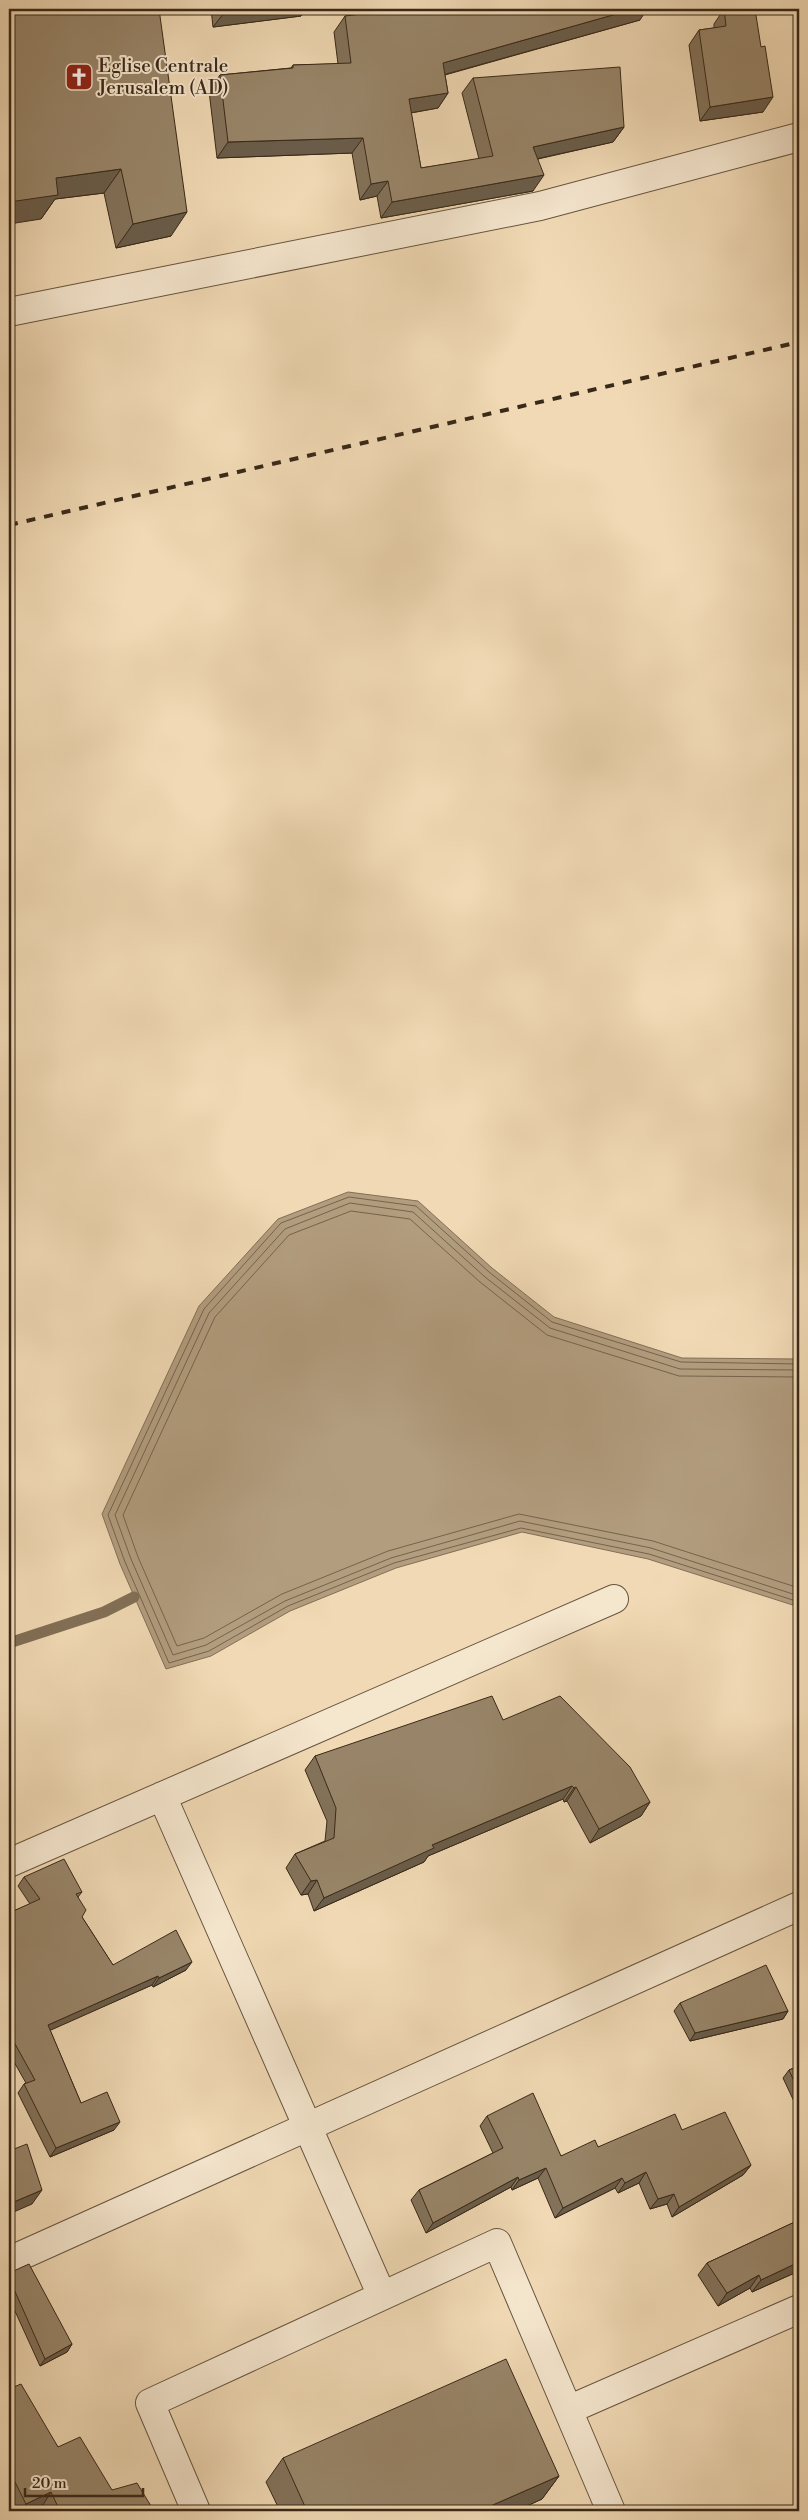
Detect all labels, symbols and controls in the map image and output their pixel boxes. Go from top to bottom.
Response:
place label: Eglise Centrale Jerusalem (AD) [97,54,229,100]
church icon: Eglise Centrale Jerusalem (AD) [64,62,94,92]
scale bar [25,2465,142,2497]
text: 20 m [32,2474,67,2493]

